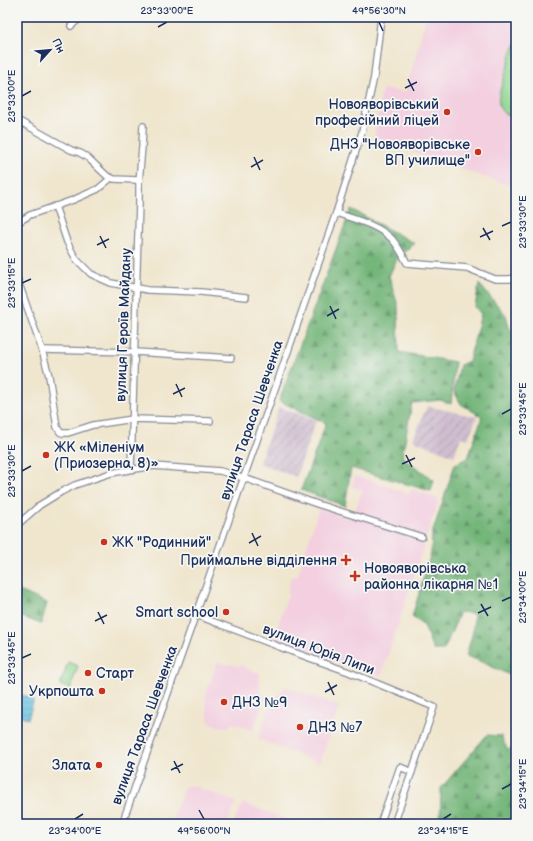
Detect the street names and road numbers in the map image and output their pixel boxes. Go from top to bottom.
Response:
street label: вулиця Героїв Майдану [112,247,135,402]
street label: вулиця Тараса Шевченка [216,337,287,502]
street label: вулиця Юрія Липи [260,620,377,679]
street label: вулиця Тараса Шевченка [108,643,181,807]

